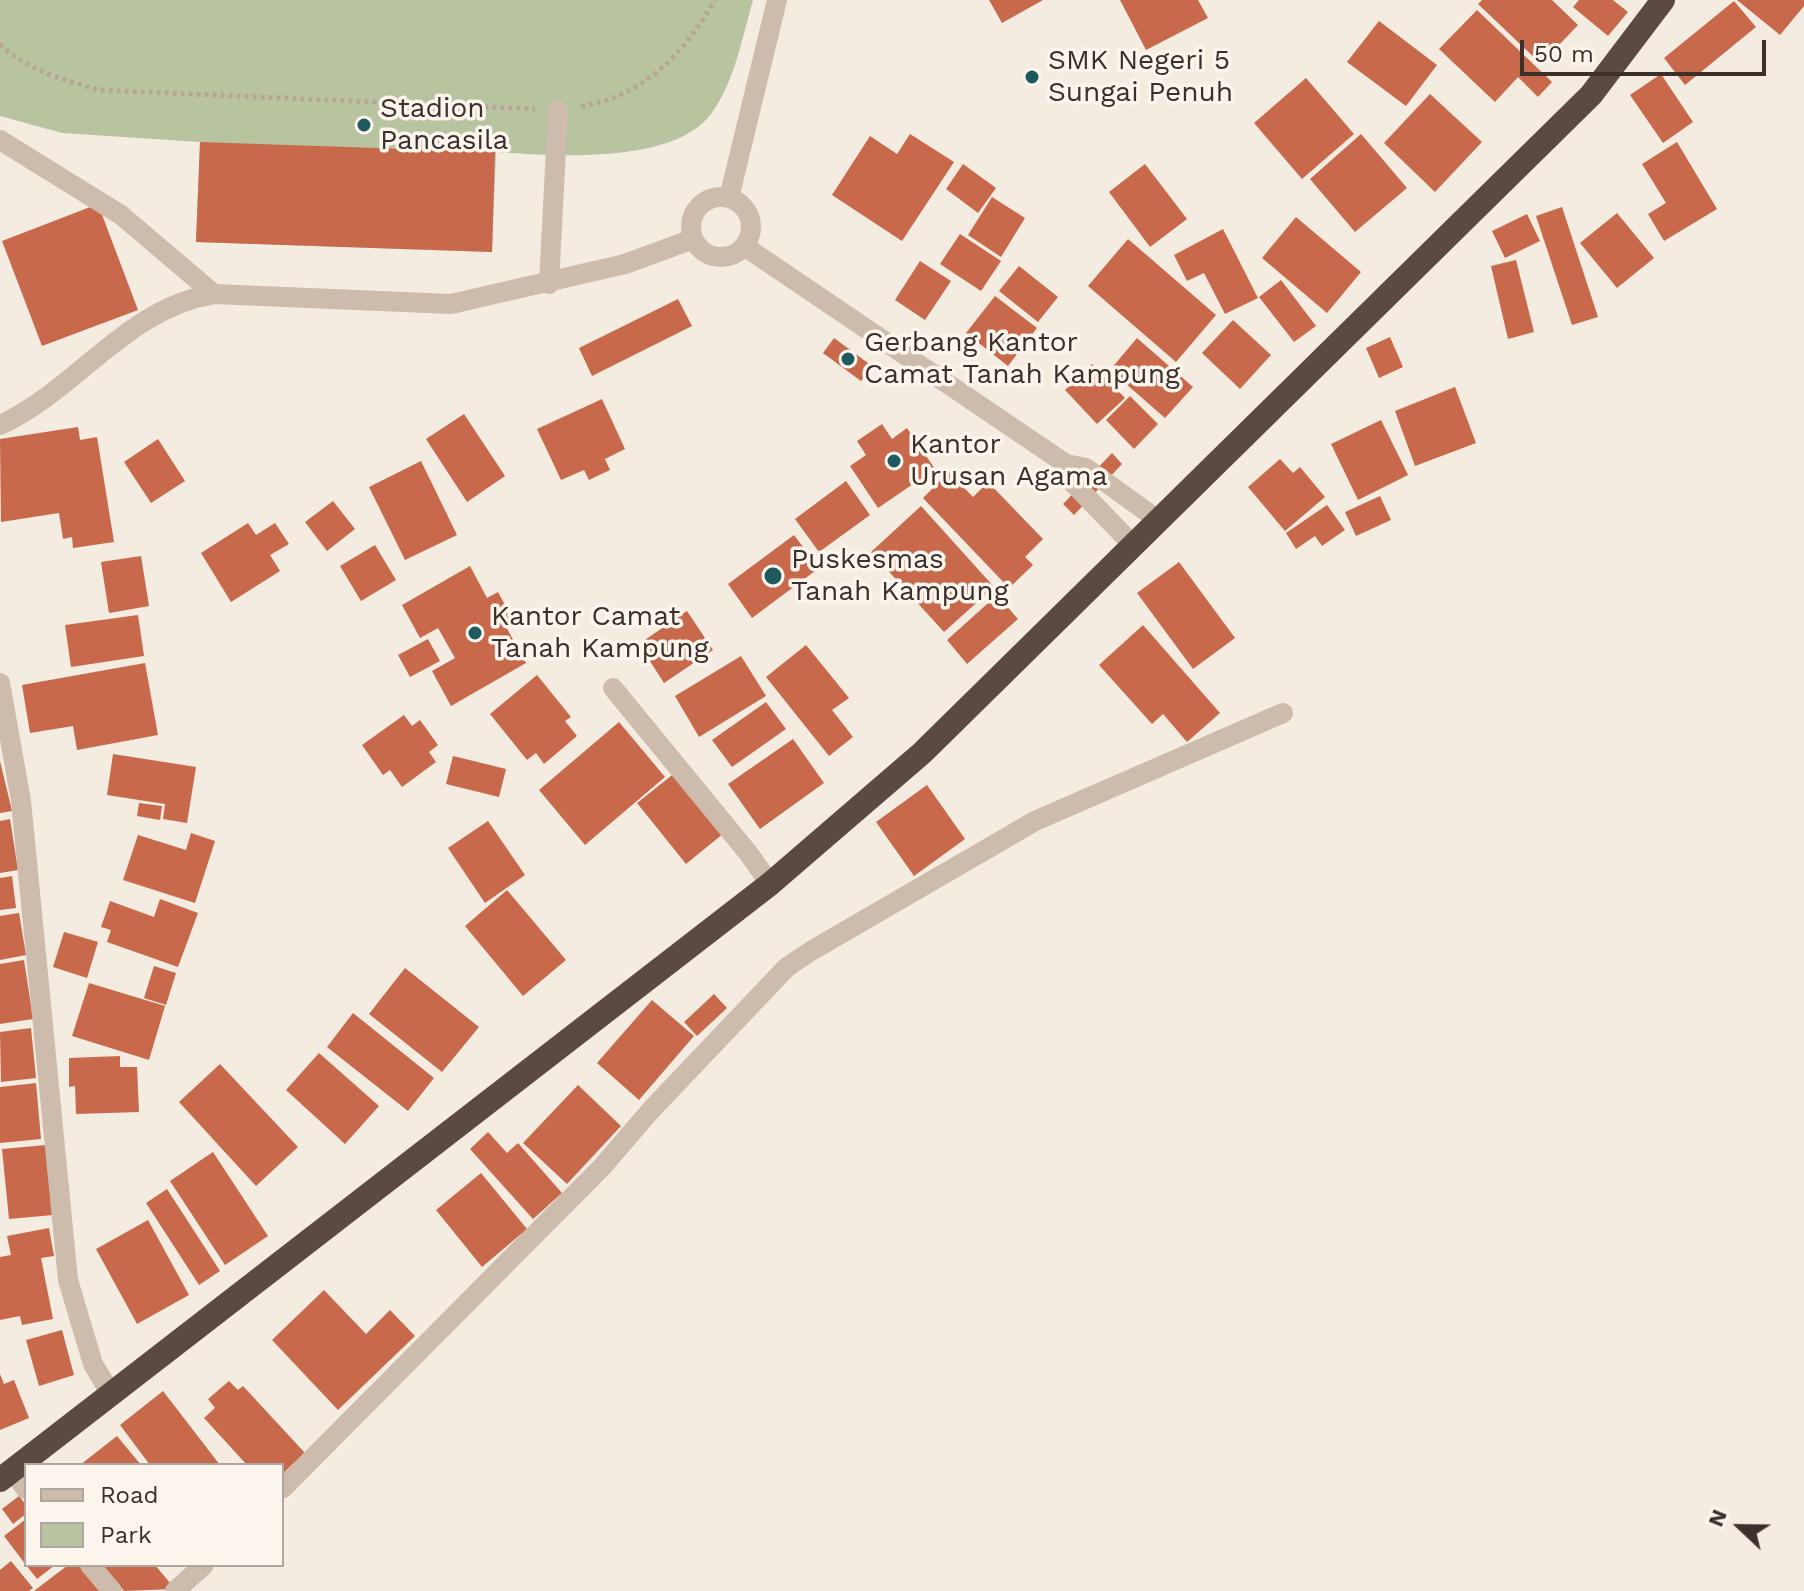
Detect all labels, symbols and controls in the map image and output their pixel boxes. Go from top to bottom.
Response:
scale bar [1524,24,1770,74]
text: 50 m [1534,40,1594,68]
place label: SMK Negeri 5 Sungai Penuh [1048,44,1233,110]
marker: SMK Negeri 5 Sungai Penuh [1023,68,1041,86]
place label: Stadion Pancasila [380,92,508,158]
marker: Stadion Pancasila [355,116,373,134]
place label: Gerbang Kantor Camat Tanah Kampung [864,326,1180,392]
marker: Gerbang Kantor Camat Tanah Kampung [839,350,857,368]
place label: Kantor Urusan Agama [910,428,1108,494]
marker: Kantor Urusan Agama [885,452,903,470]
place label: Puskesmas Tanah Kampung [791,543,1009,609]
marker: Puskesmas Tanah Kampung [762,565,784,587]
place label: Kantor Camat Tanah Kampung [491,600,709,666]
marker: Kantor Camat Tanah Kampung [466,624,484,642]
legend [24,1463,284,1567]
text: Road [100,1481,159,1509]
north arrow [1700,1487,1780,1567]
text: N [1703,1506,1732,1530]
text: Park [100,1521,152,1549]

